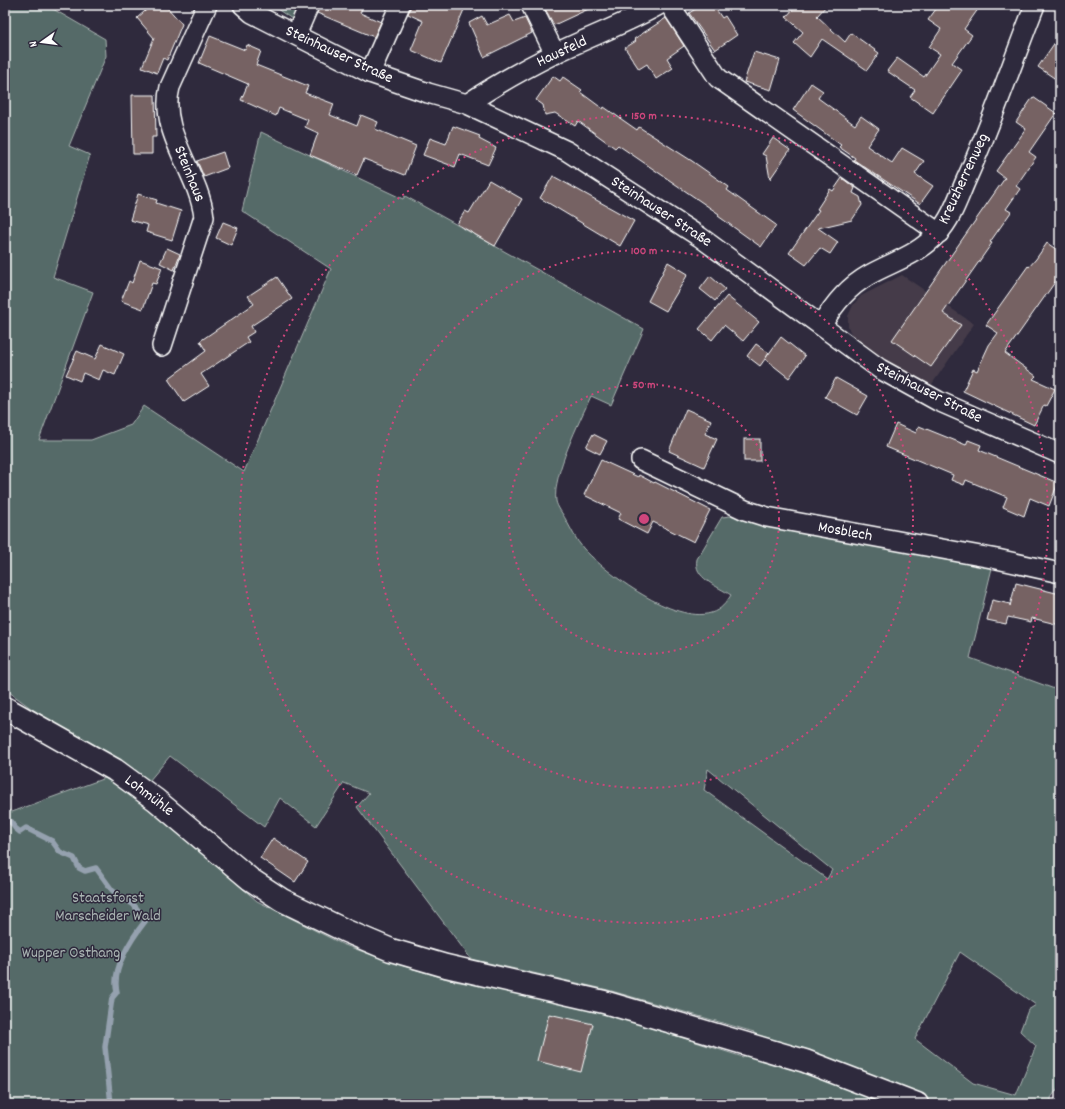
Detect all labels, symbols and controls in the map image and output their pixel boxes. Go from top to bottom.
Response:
street label: Steinhauser Straße [281,20,397,90]
north arrow [22,22,62,62]
street label: Hausfeld [533,30,591,74]
text: N [26,39,43,49]
text: 150 m [631,108,657,125]
street label: Kreuzherrenweg [933,130,995,228]
street label: Steinhaus [167,142,211,206]
street label: Steinhauser Straße [606,171,716,253]
text: 100 m [631,243,657,260]
street label: Steinhauser Straße [872,356,986,430]
text: 50 m [632,377,656,394]
centre of rings [637,512,651,526]
street label: Mosblech [816,516,874,548]
street label: Lohmühle [119,770,179,822]
park label: Staatsforst Marscheider Wald [55,887,161,928]
park label: Wupper Osthang [22,942,120,965]

